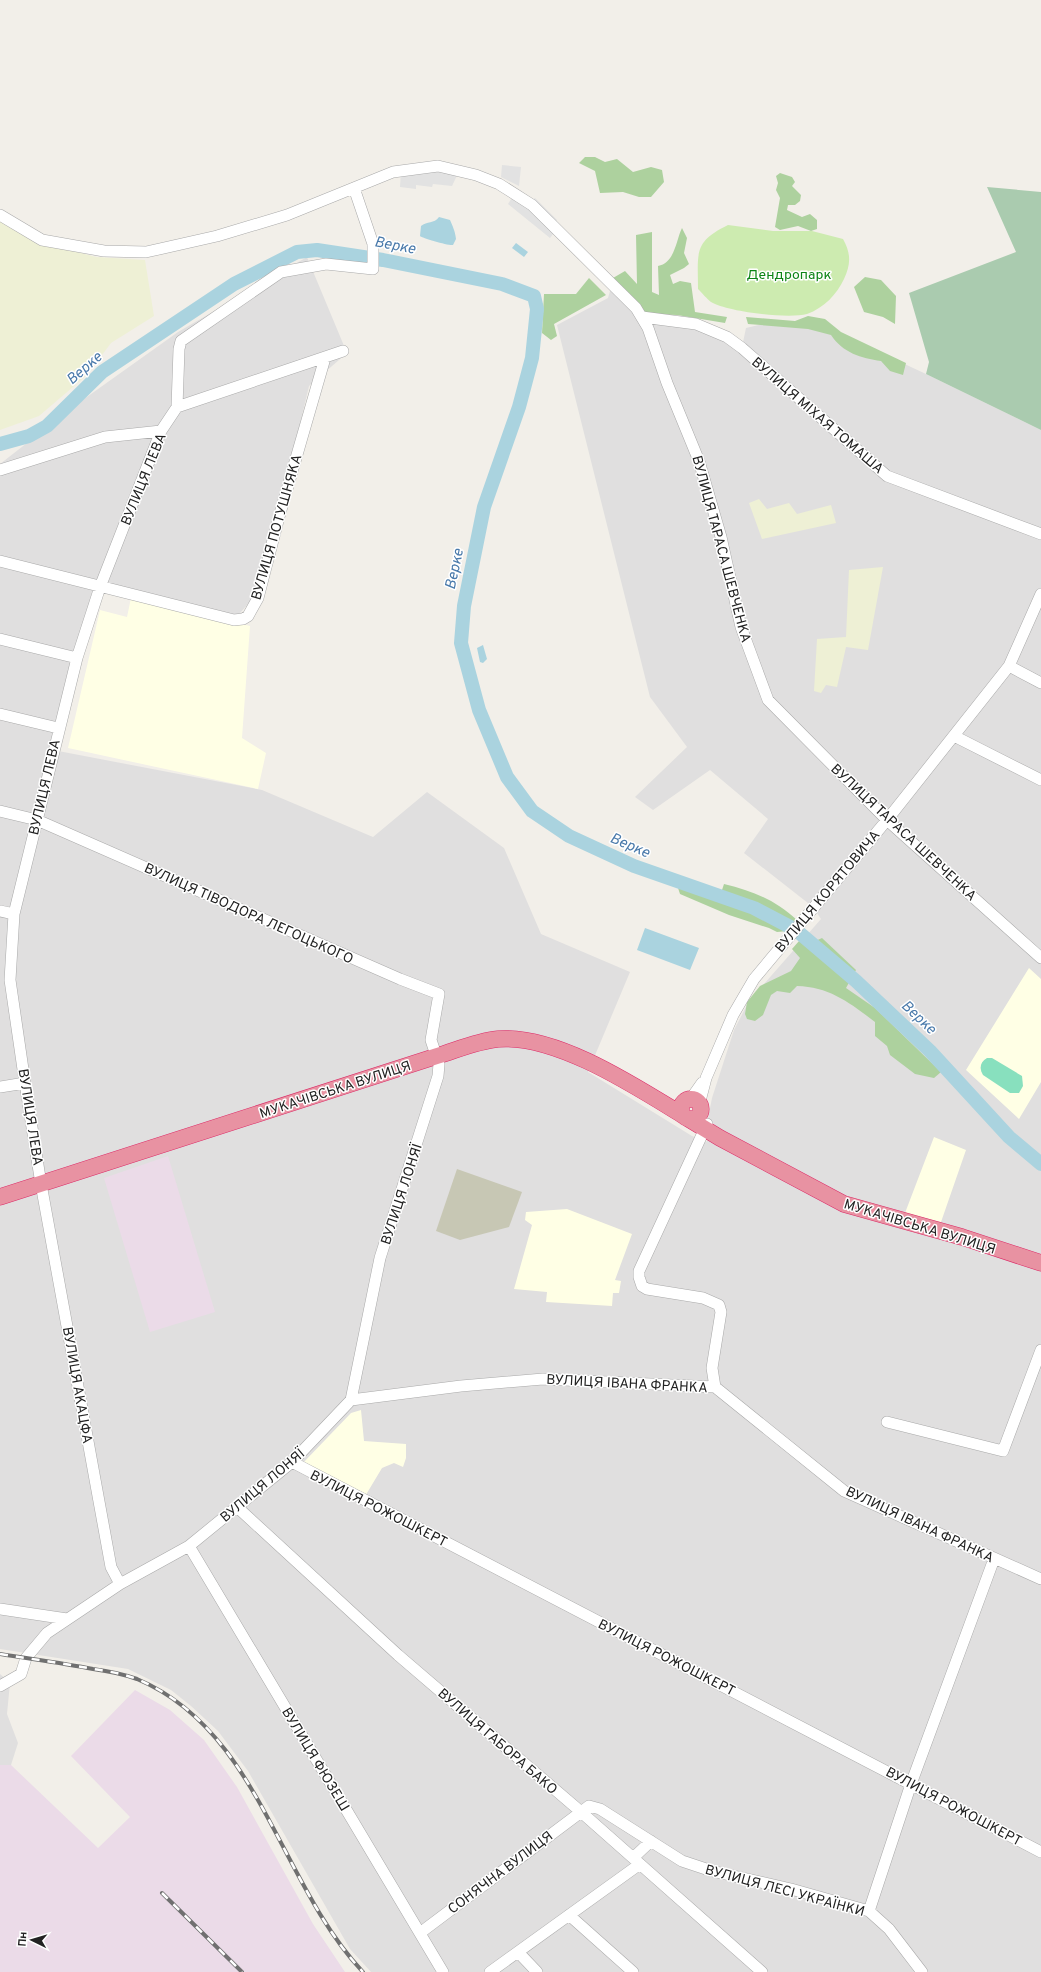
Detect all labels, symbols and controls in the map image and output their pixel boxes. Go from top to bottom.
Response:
water label: Верке [373,233,417,260]
park label: Дендропарк [747,267,831,284]
water label: Верке [63,348,107,390]
street label: ВУЛИЦЯ МІХАЯ ТОМАША [748,354,886,478]
street label: ВУЛИЦЯ ЛЕВА [118,431,171,528]
street label: ВУЛИЦЯ ПОТУШНЯКА [248,453,306,602]
street label: ВУЛИЦЯ ТАРАСА ШЕВЧЕНКА [687,454,754,645]
water label: Верке [442,547,469,591]
street label: ВУЛИЦЯ ЛЕВА [26,738,65,837]
street label: ВУЛИЦЯ ТАРАСА ШЕВЧЕНКА [827,761,979,905]
street label: ВУЛИЦЯ КОРЯТОВИЧА [772,827,884,957]
water label: Верке [607,830,652,863]
street label: ВУЛИЦЯ ТІВОДОРА ЛЕГОЦЬКОГО [141,860,356,968]
water label: Верке [896,997,940,1039]
street label: МУКАЧІВСЬКА ВУЛИЦЯ [258,1058,413,1123]
street label: ВУЛИЦЯ ЛЕВА [13,1068,46,1167]
street label: ВУЛИЦЯ ЛОНЯЇ [377,1141,427,1247]
street label: МУКАЧІВСЬКА ВУЛИЦЯ [841,1196,998,1259]
street label: ВУЛИЦЯ АКАЦФА [58,1326,95,1445]
street label: ВУЛИЦЯ ІВАНА ФРАНКА [546,1372,708,1397]
street label: ВУЛИЦЯ ЛОНЯЇ [217,1444,310,1526]
street label: ВУЛИЦЯ РОЖОШКЕРТ [307,1467,450,1551]
street label: ВУЛИЦЯ ІВАНА ФРАНКА [843,1484,996,1567]
street label: ВУЛИЦЯ РОЖОШКЕРТ [595,1616,738,1700]
street label: ВУЛИЦЯ ГАБОРА БАКО [434,1685,560,1799]
street label: ВУЛИЦЯ ФЮЗЕШ [277,1705,352,1815]
street label: ВУЛИЦЯ РОЖОШКЕРТ [882,1764,1024,1850]
street label: СОНЯЧНА ВУЛИЦЯ [445,1828,557,1918]
street label: ВУЛИЦЯ ЛЕСІ УКРАЇНКИ [703,1861,867,1921]
north arrow [12,1920,52,1960]
text: Пн [15,1931,31,1947]

